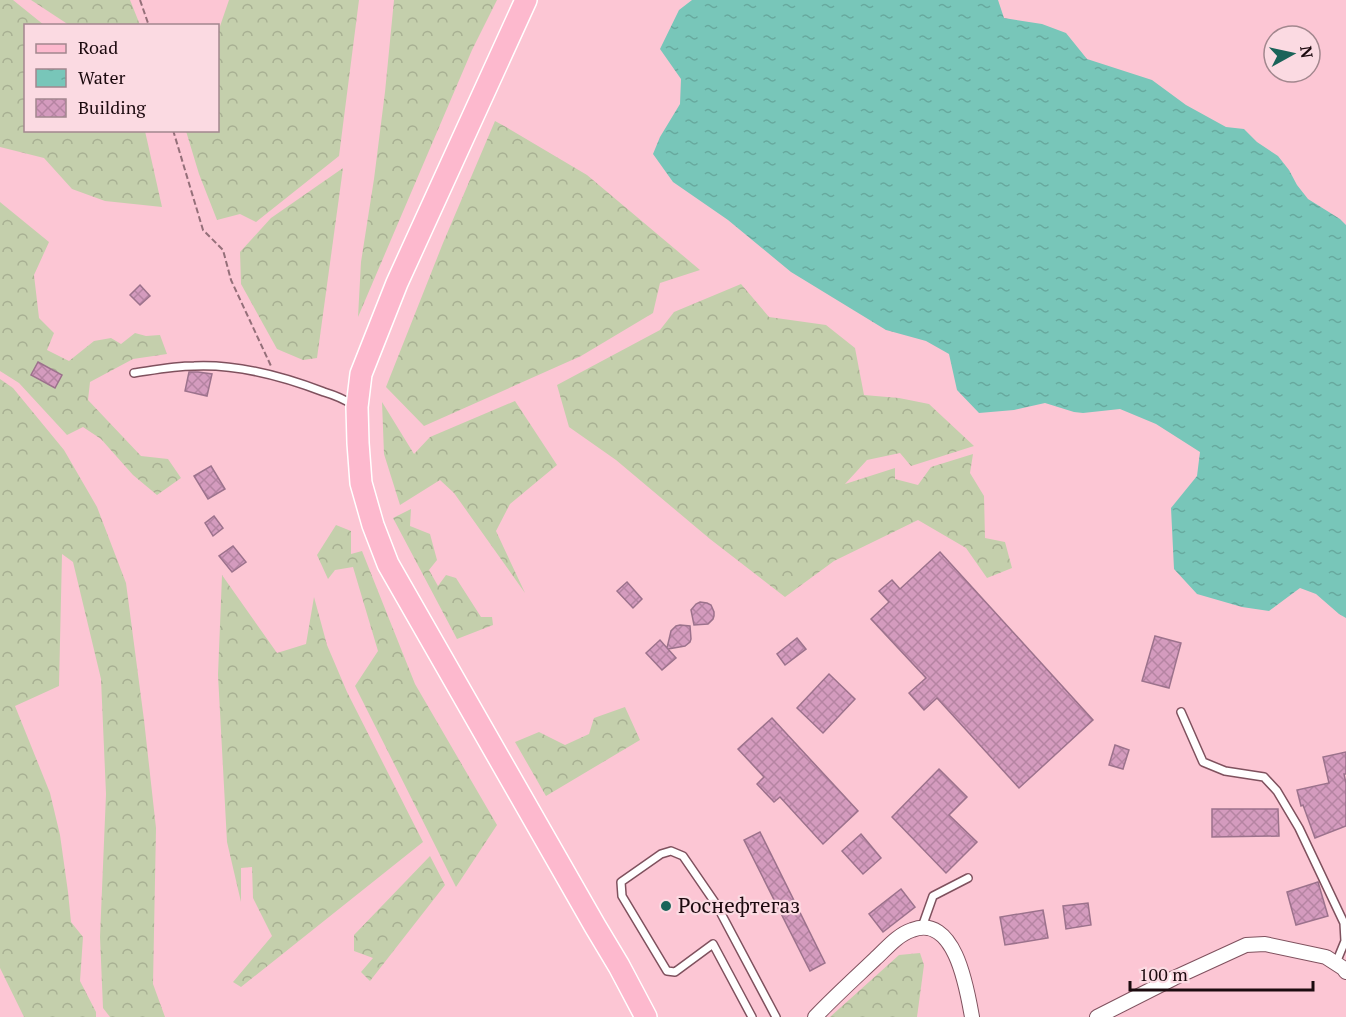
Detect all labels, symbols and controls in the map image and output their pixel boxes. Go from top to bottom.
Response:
legend [24,24,219,132]
north arrow [1262,24,1322,84]
text: Road [78,35,118,59]
text: N [1295,44,1319,59]
text: Water [78,65,125,89]
text: Building [78,95,146,119]
place label: Роснефтегаз [678,891,800,919]
marker: Роснефтегаз [659,899,673,913]
scale bar [1130,954,1313,992]
text: 100 m [1139,962,1188,986]

